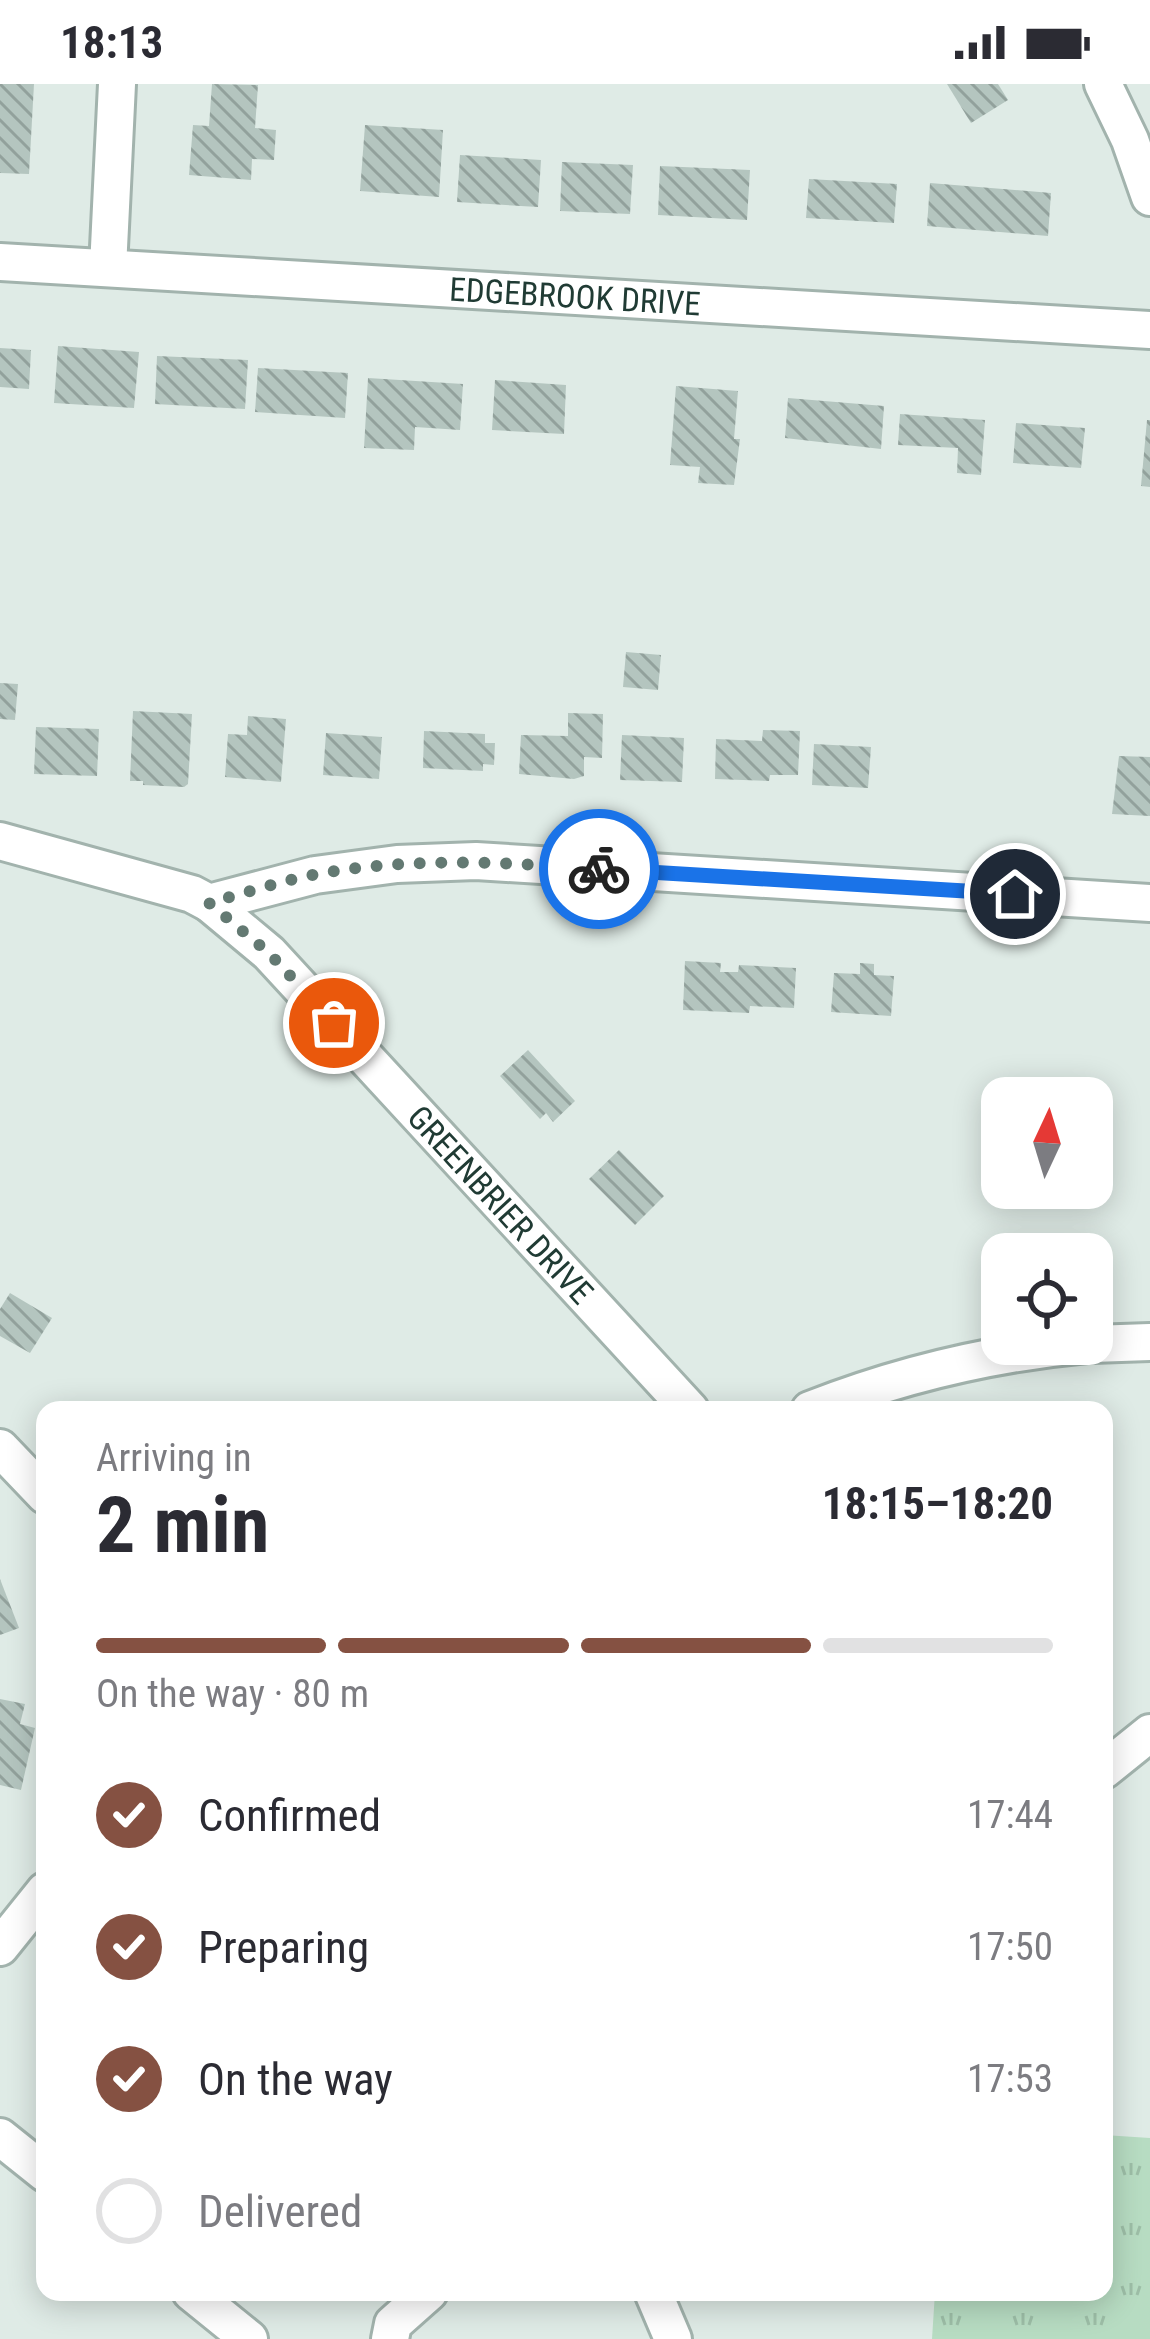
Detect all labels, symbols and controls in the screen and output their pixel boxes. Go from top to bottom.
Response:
text: 18:13 [60,16,163,69]
street label: EDGEBROOK DRIVE [448,269,702,323]
courier [539,809,659,929]
icon: bike [566,836,632,902]
pin [964,843,1066,945]
icon: home [982,861,1048,927]
pin [283,972,385,1074]
icon: bag [301,990,367,1056]
north arrow [981,1077,1113,1209]
map controls [981,1077,1113,1365]
street label: GREENBRIER DRIVE [400,1097,601,1311]
button: locate [981,1233,1113,1365]
text: Arriving in [96,1435,252,1481]
text: 18:15–18:20 [822,1477,1053,1530]
text: 2 min [96,1480,269,1571]
text: On the way · 80 m [96,1671,369,1717]
icon: check [96,1782,162,1848]
text: Confirmed [198,1789,381,1842]
text: 17:44 [967,1792,1053,1838]
icon: check [96,1914,162,1980]
text: Preparing [198,1921,369,1974]
text: 17:50 [967,1924,1053,1970]
icon: check [96,2046,162,2112]
text: On the way [198,2053,393,2106]
text: 17:53 [967,2056,1053,2102]
text: Delivered [198,2185,362,2238]

